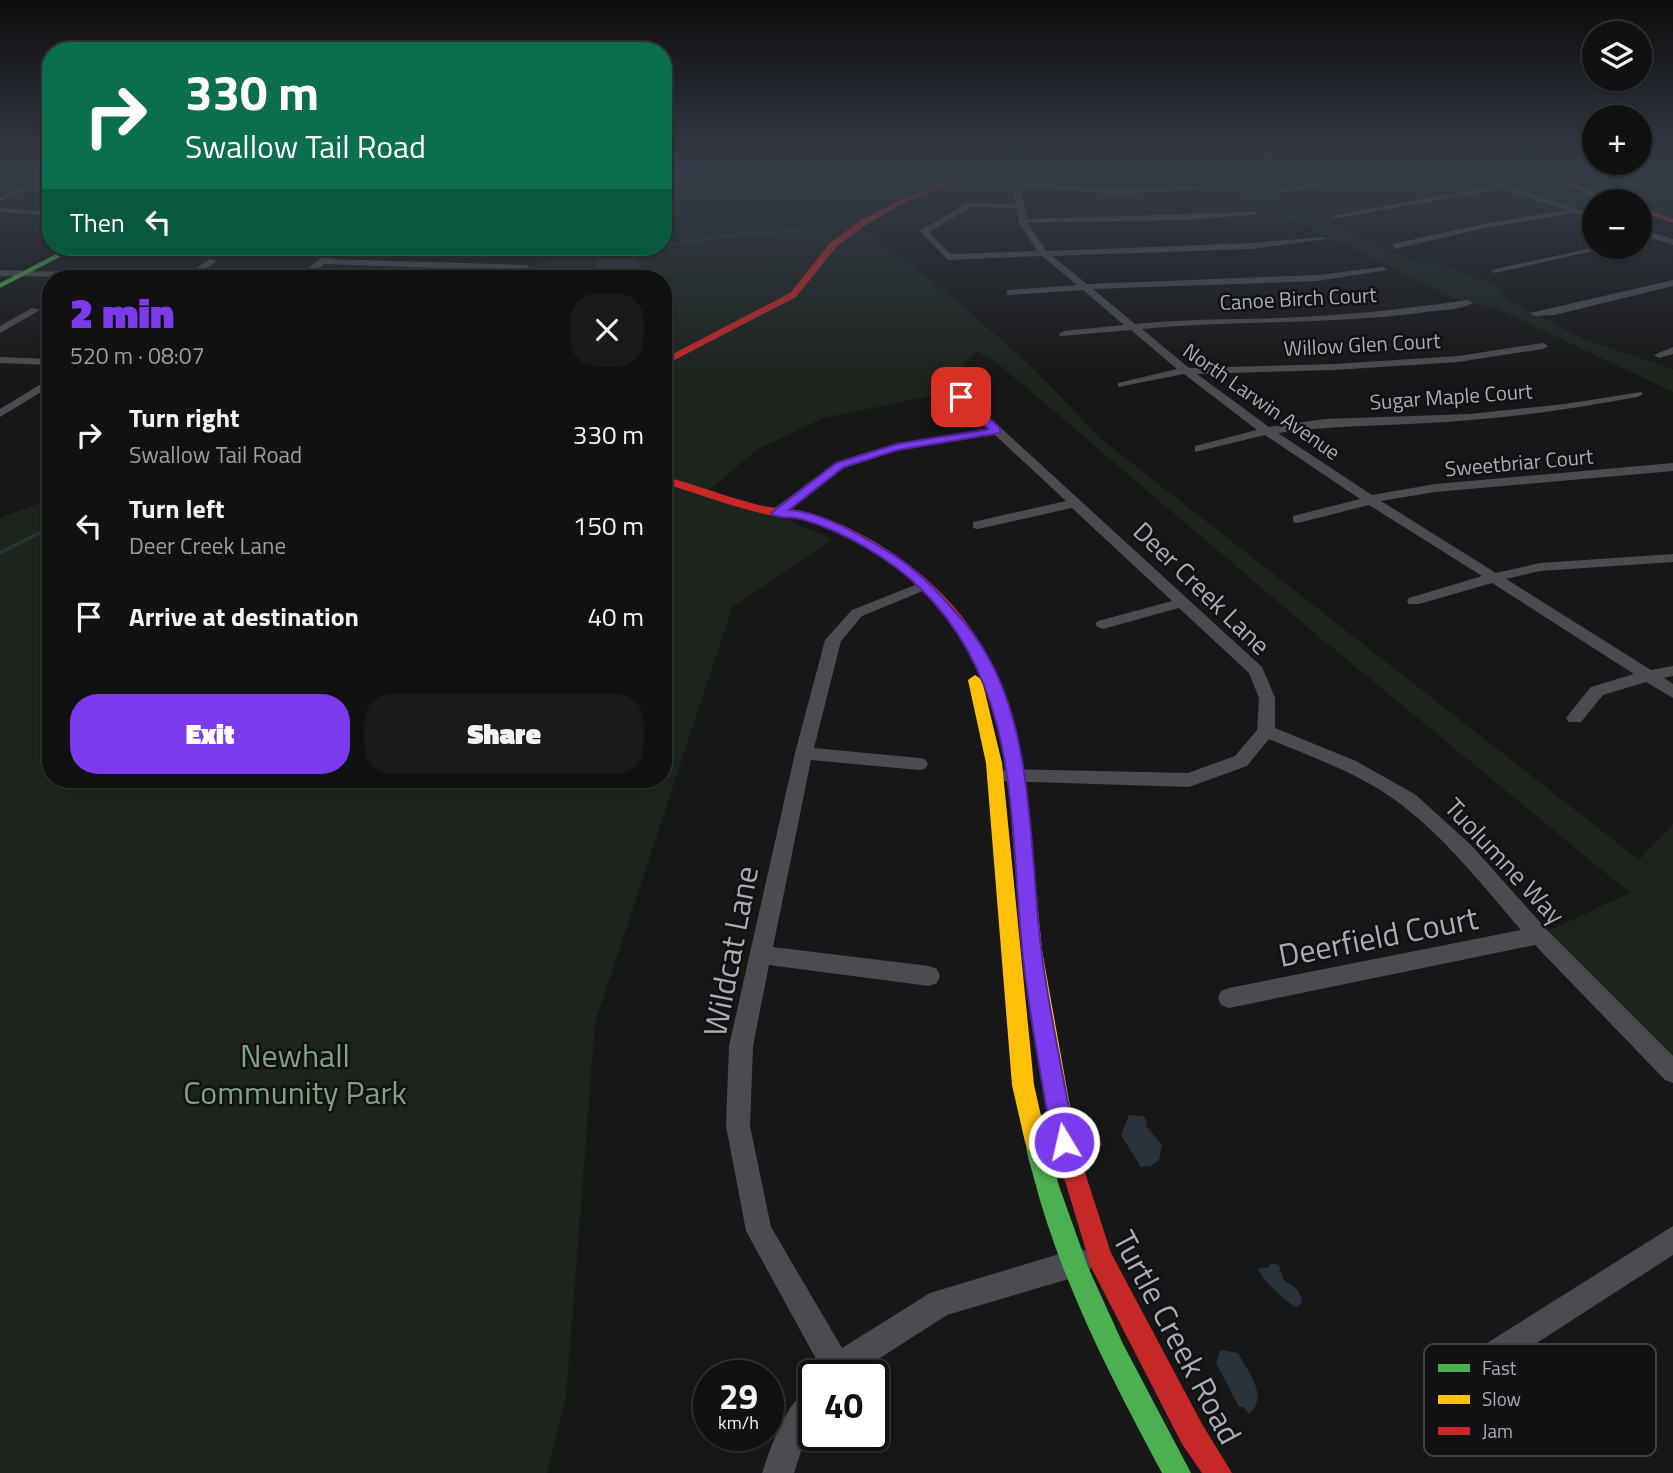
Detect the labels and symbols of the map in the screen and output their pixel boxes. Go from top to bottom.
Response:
street label: Canoe Birch Court [1219,278,1378,318]
street label: Willow Glen Court [1283,324,1442,364]
street label: North Larwin Avenue [1177,335,1347,467]
pin [931,367,991,427]
street label: Sugar Maple Court [1369,374,1534,418]
street label: Sweetbriar Court [1443,440,1595,484]
street label: Deer Creek Lane [1125,512,1279,664]
street label: Tuolumne Way [1436,789,1574,933]
street label: Wildcat Lane [690,862,770,1040]
street label: Deerfield Court [1274,893,1482,979]
park label: Newhall Community Park [183,1031,407,1116]
position arrow [1027,1105,1101,1179]
street label: Turtle Creek Road [1101,1222,1255,1452]
legend [1424,1344,1656,1456]
text: Fast [1482,1353,1517,1382]
speed limit sign: 40 [798,1360,889,1451]
text: Slow [1482,1384,1521,1413]
text: Jam [1482,1416,1513,1445]

